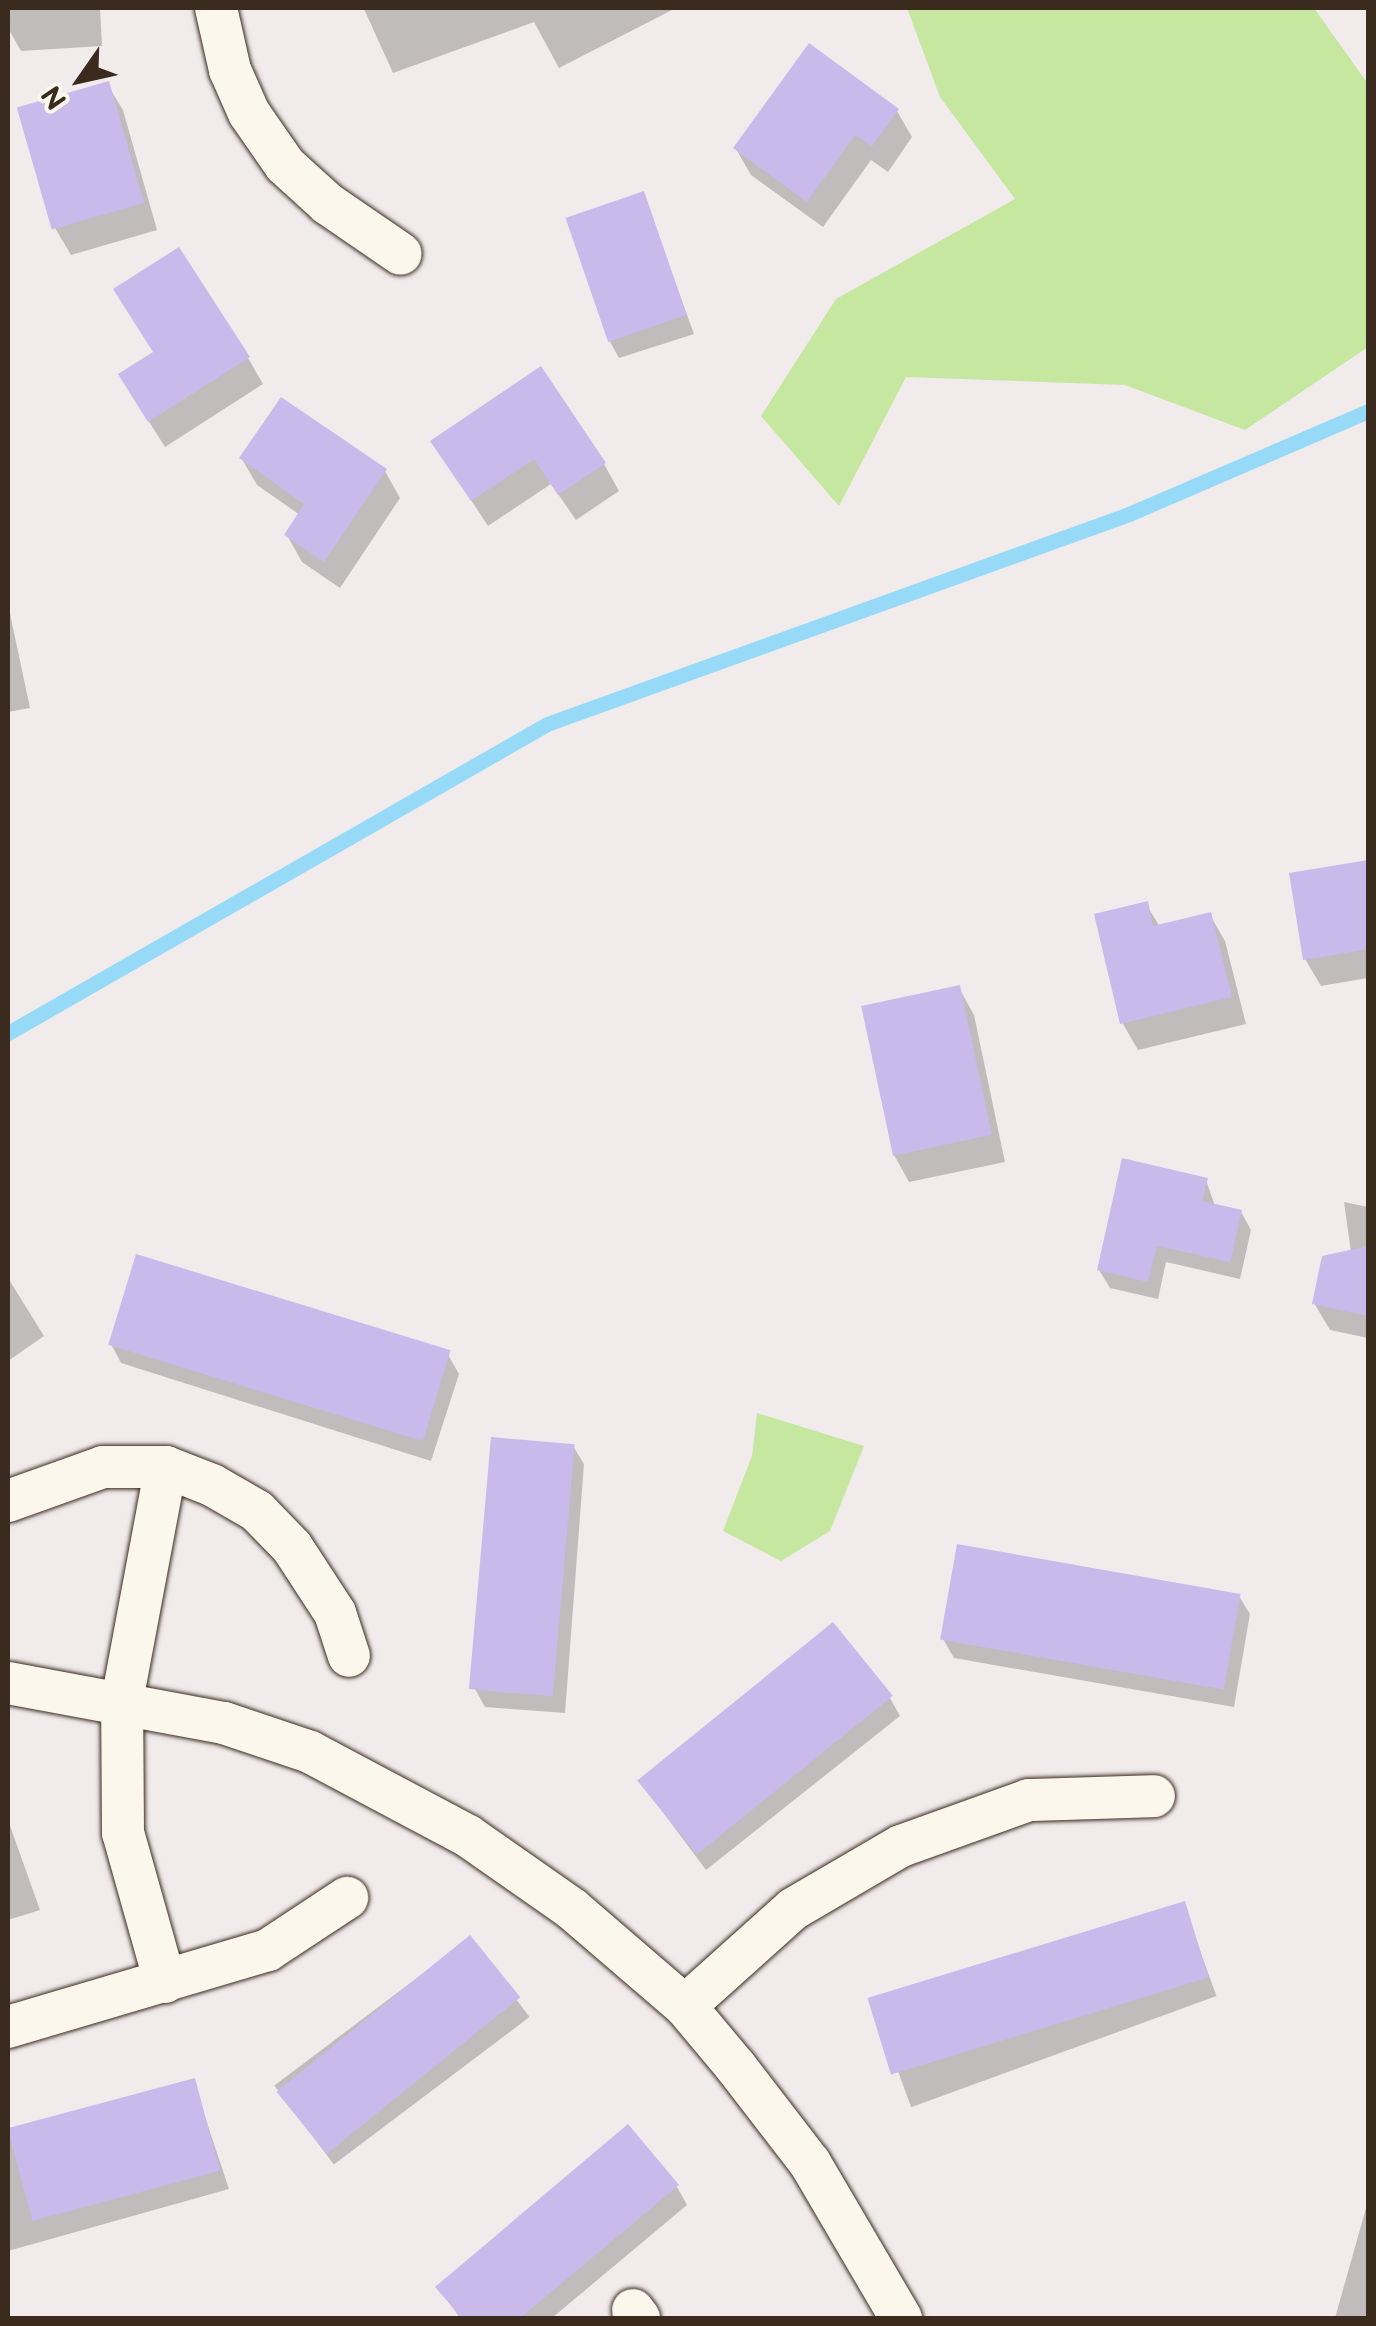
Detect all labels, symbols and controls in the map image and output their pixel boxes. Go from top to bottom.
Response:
north arrow [30,30,130,130]
text: N [35,79,74,115]

